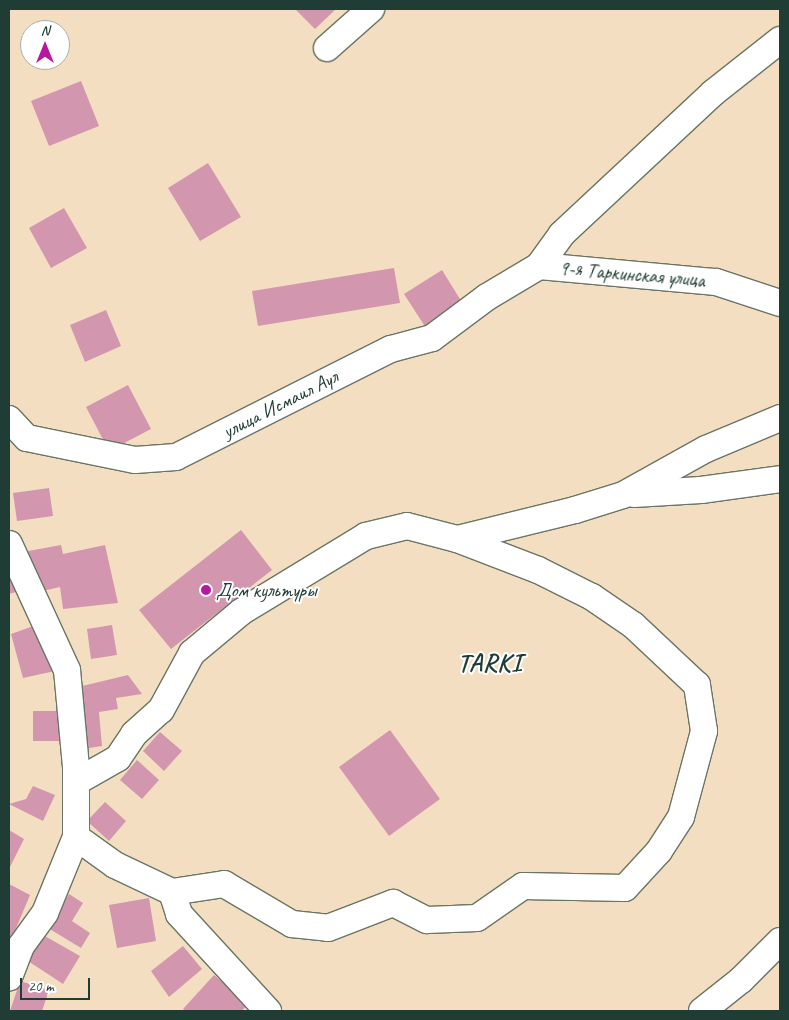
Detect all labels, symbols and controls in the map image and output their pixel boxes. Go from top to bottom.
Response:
north arrow [20,20,70,70]
text: N [41,22,49,39]
street label: 9-я Таркинская улица [557,256,707,292]
street label: улица Исмаил Аул [218,364,342,444]
place label: Дом культуры [216,578,313,602]
marker: Дом культуры [200,584,212,596]
district label: TARKI [458,648,522,678]
scale bar [22,968,92,1000]
text: 20 m [28,977,54,996]

